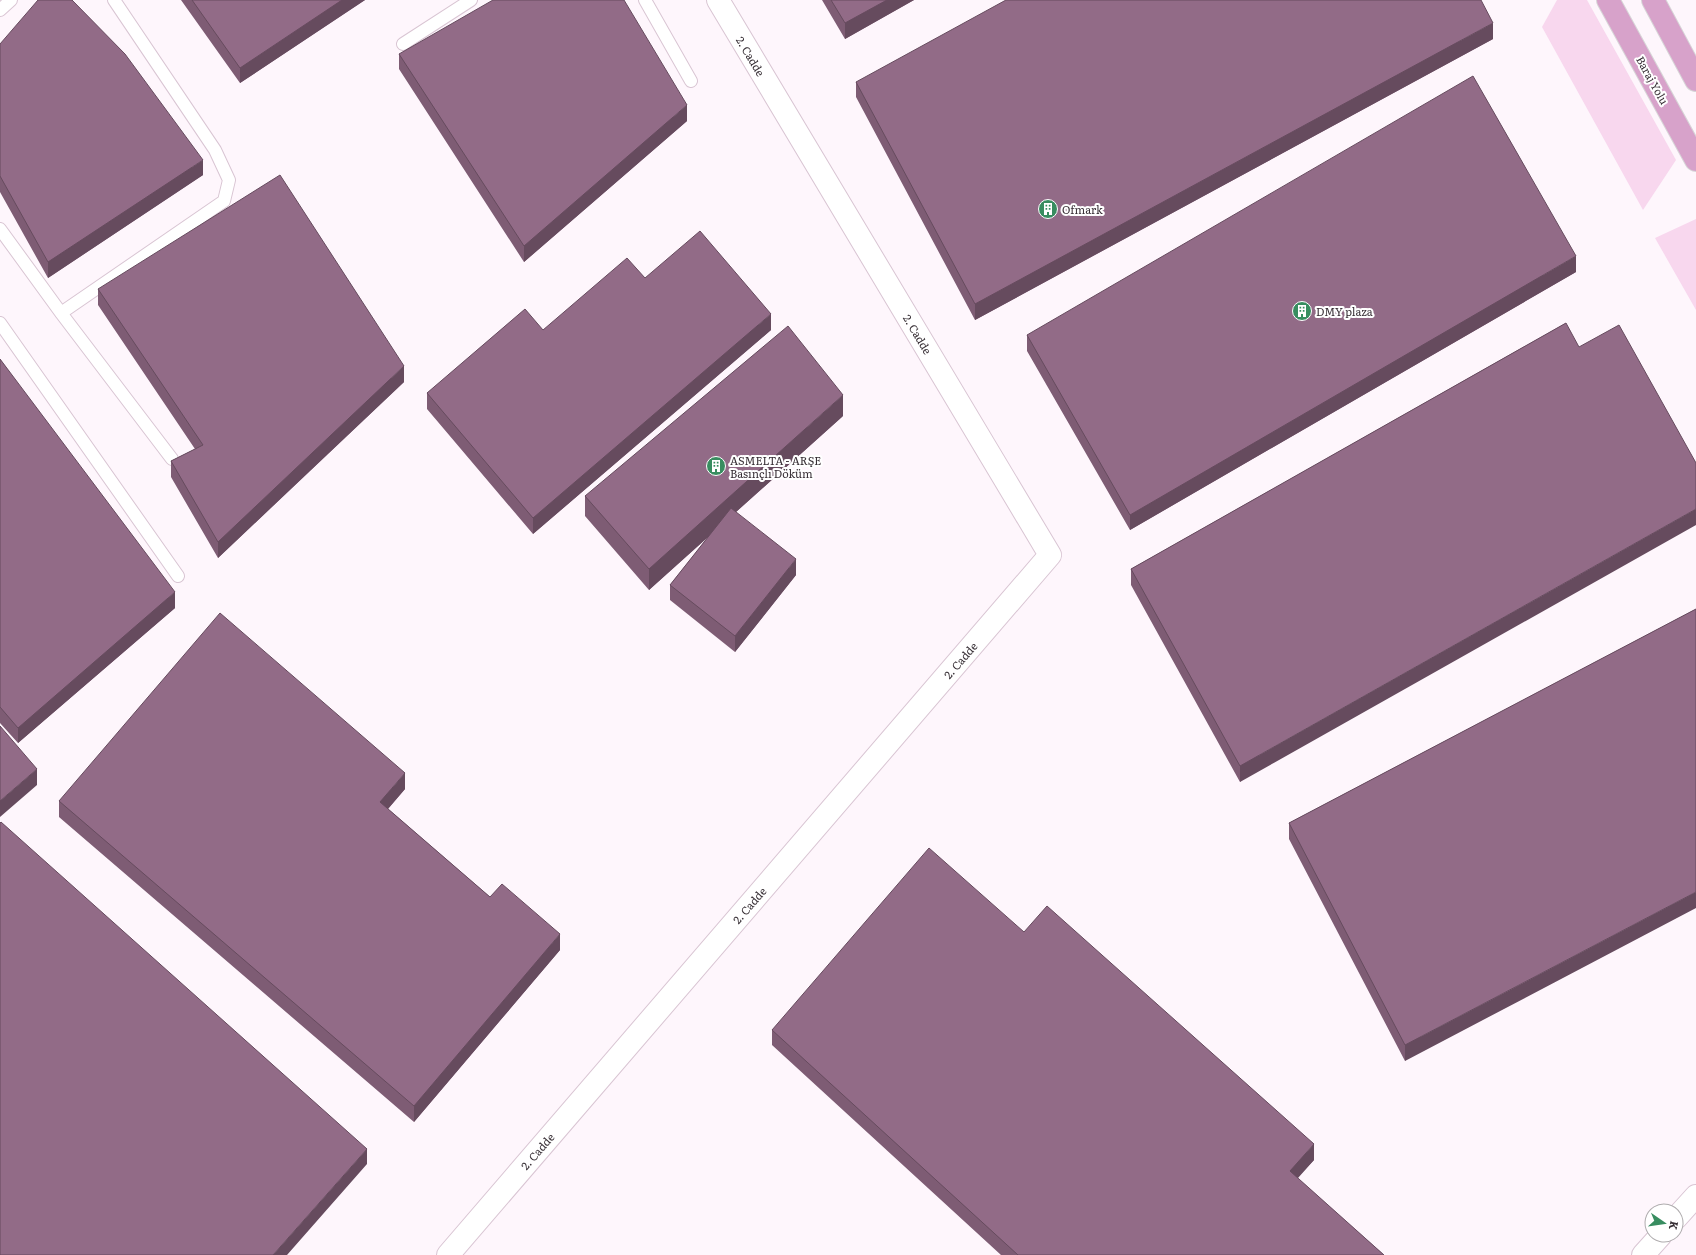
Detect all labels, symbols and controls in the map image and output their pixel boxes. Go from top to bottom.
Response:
street label: 2. Cadde [733,33,769,79]
street label: Baraj Yolu [1633,53,1673,107]
building icon: Ofmark [1037,198,1059,220]
place label: Ofmark [1062,201,1103,217]
building icon: DMY plaza [1291,300,1313,322]
place label: DMY plaza [1316,303,1373,319]
street label: 2. Cadde [900,311,936,357]
place label: ASMELTA - ARŞE Basınçlı Döküm [730,452,821,481]
building icon: ASMELTA - ARŞE Basınçlı Döküm [705,455,727,477]
street label: 2. Cadde [940,638,981,682]
street label: 2. Cadde [729,883,770,927]
street label: 2. Cadde [517,1129,558,1173]
north arrow [1644,1203,1684,1243]
text: K [1666,1219,1683,1232]

